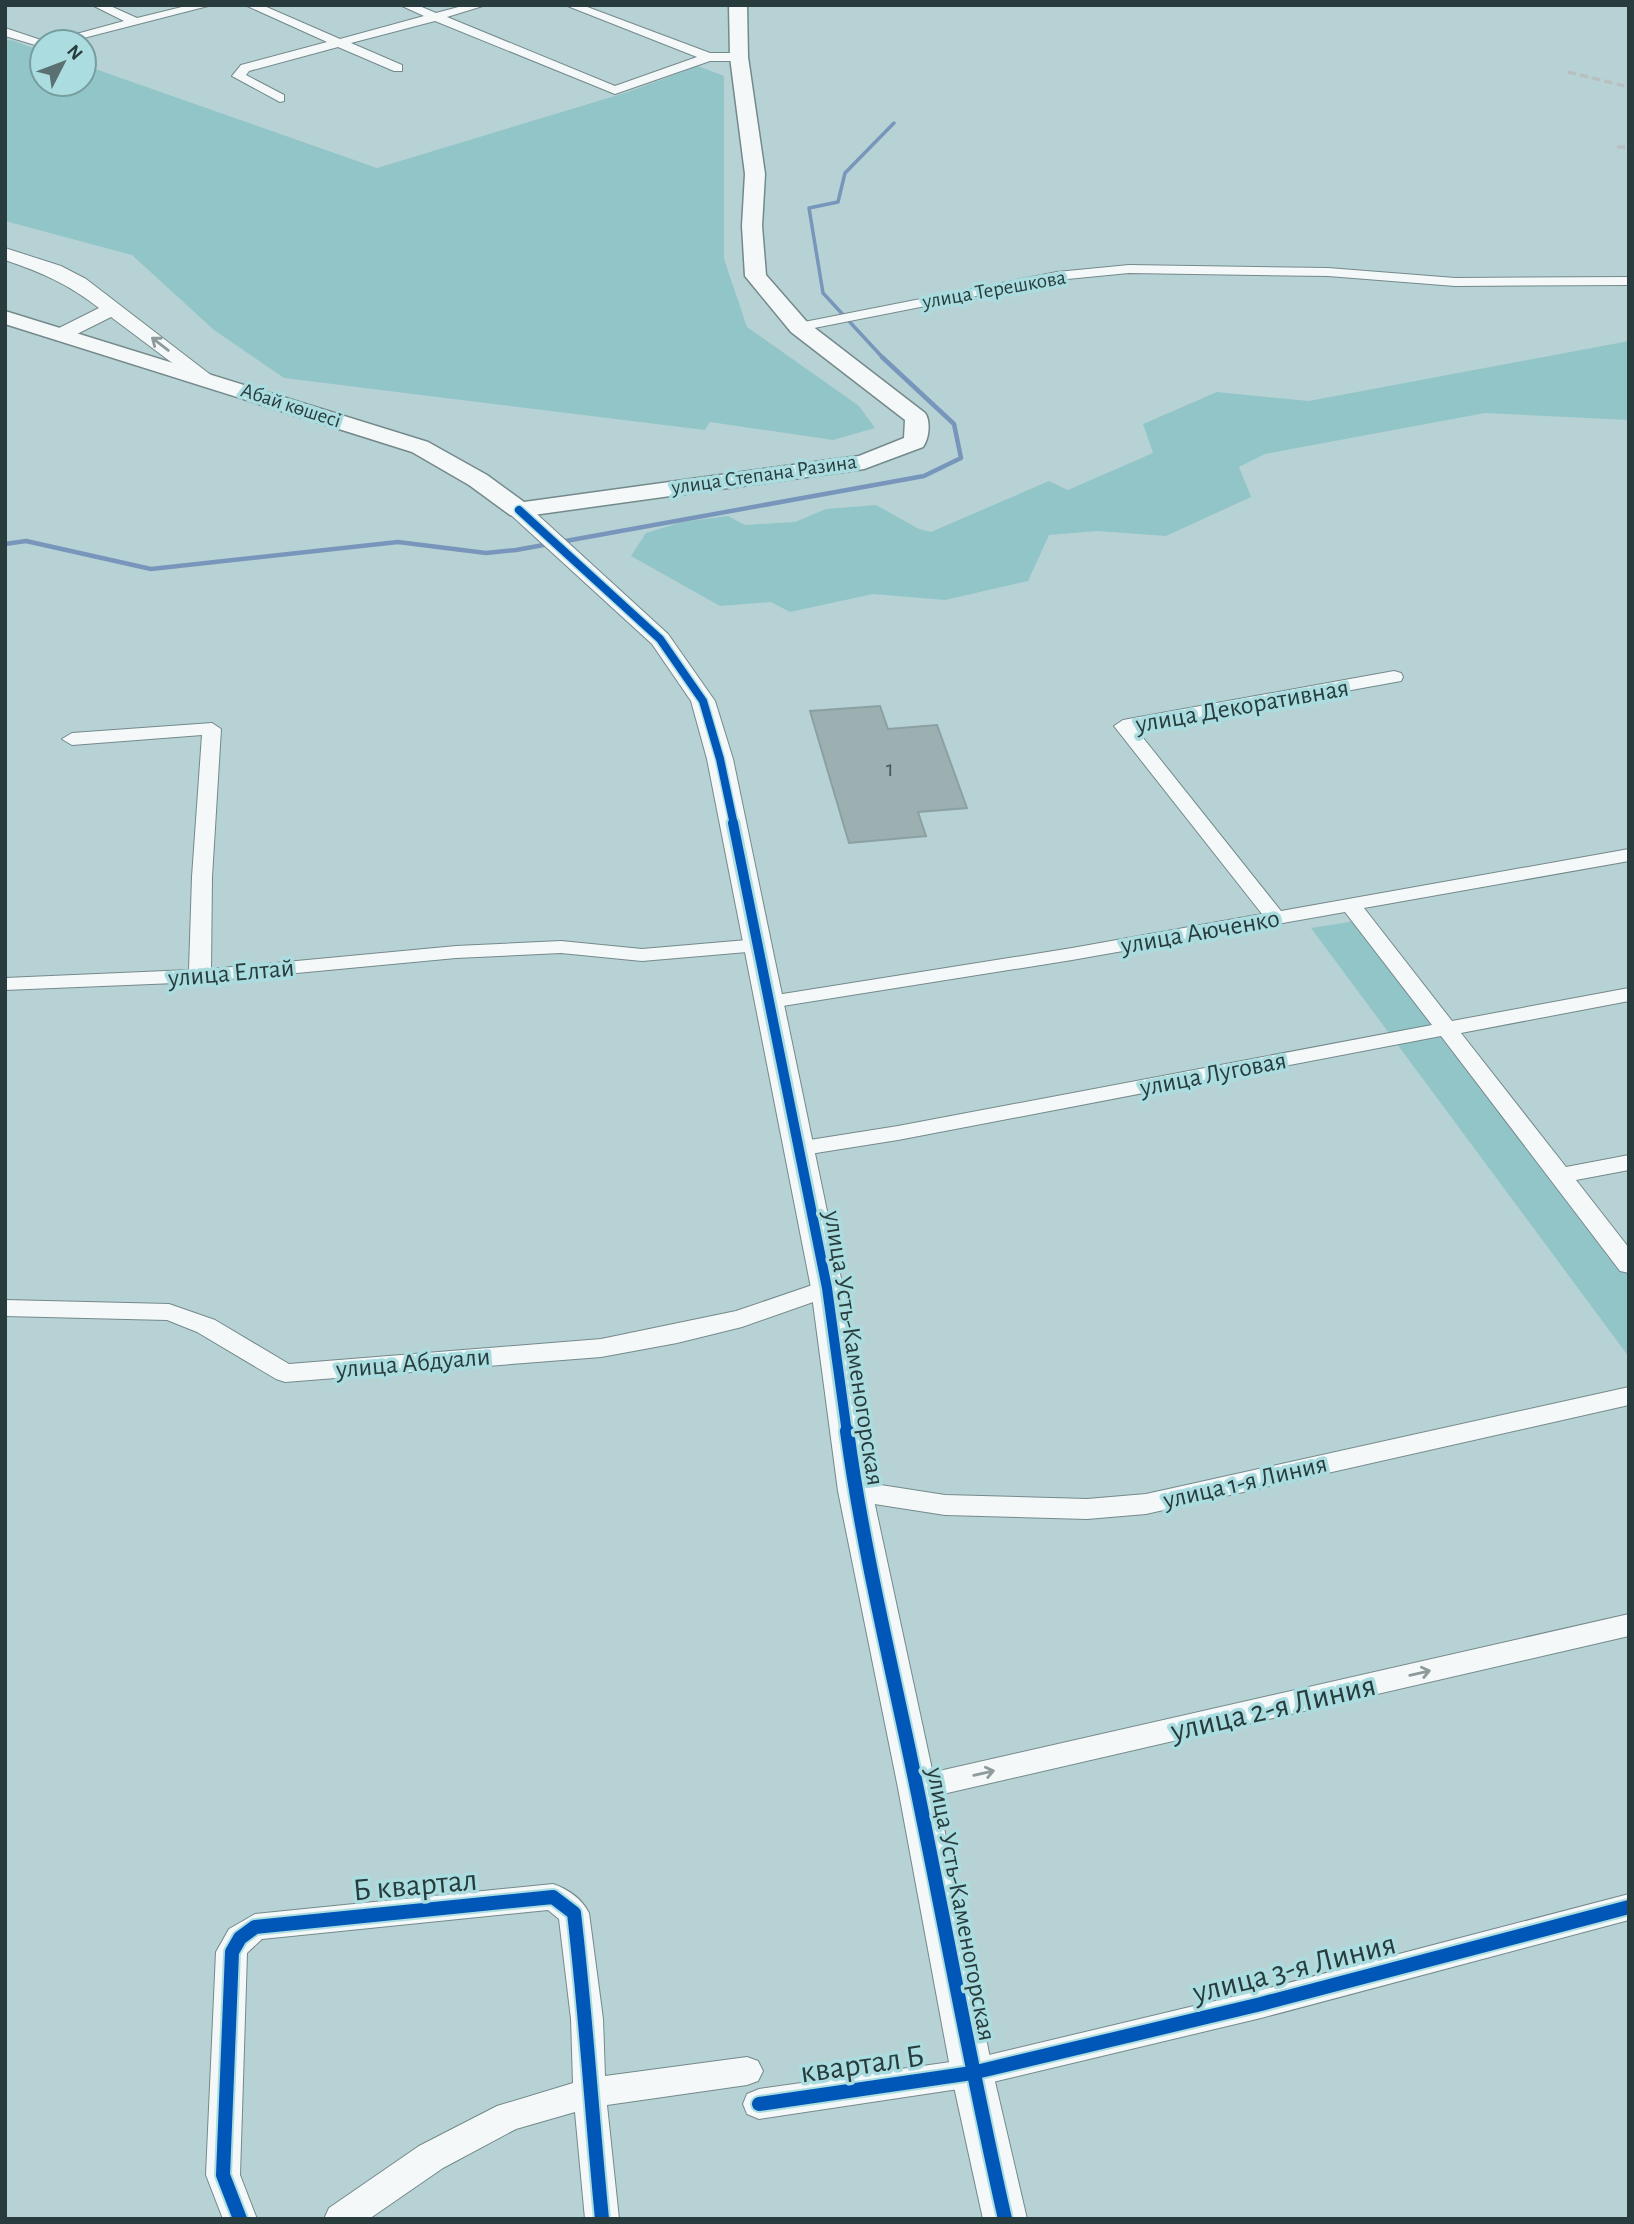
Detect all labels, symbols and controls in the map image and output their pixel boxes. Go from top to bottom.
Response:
north arrow [28,28,98,98]
text: N [63,41,86,64]
street label: улица Терешкова [920,266,1068,313]
one-way arrow [151,336,170,351]
street label: Абай көшесі [238,379,344,432]
street label: улица Степана Разина [669,451,858,498]
street label: улица Декоративная [1132,674,1351,738]
house number: 1 [886,758,894,781]
street label: улица Аюченко [1118,905,1281,959]
street label: улица Елтай [166,955,295,992]
street label: улица Луговая [1137,1047,1289,1101]
street label: улица Усть-Каменогорская [819,1208,889,1488]
street label: улица Абдуали [334,1343,491,1383]
street label: улица 1-я Линия [1160,1450,1330,1514]
one-way arrow [1409,1666,1431,1679]
street label: улица 2-я Линия [1167,1669,1379,1747]
street label: улица Усть-Каменогорская [922,1764,1000,2043]
one-way arrow [972,1766,995,1779]
street label: Б квартал [352,1864,479,1906]
street label: улица 3-я Линия [1188,1927,1399,2009]
street label: квартал Б [798,2039,926,2089]

